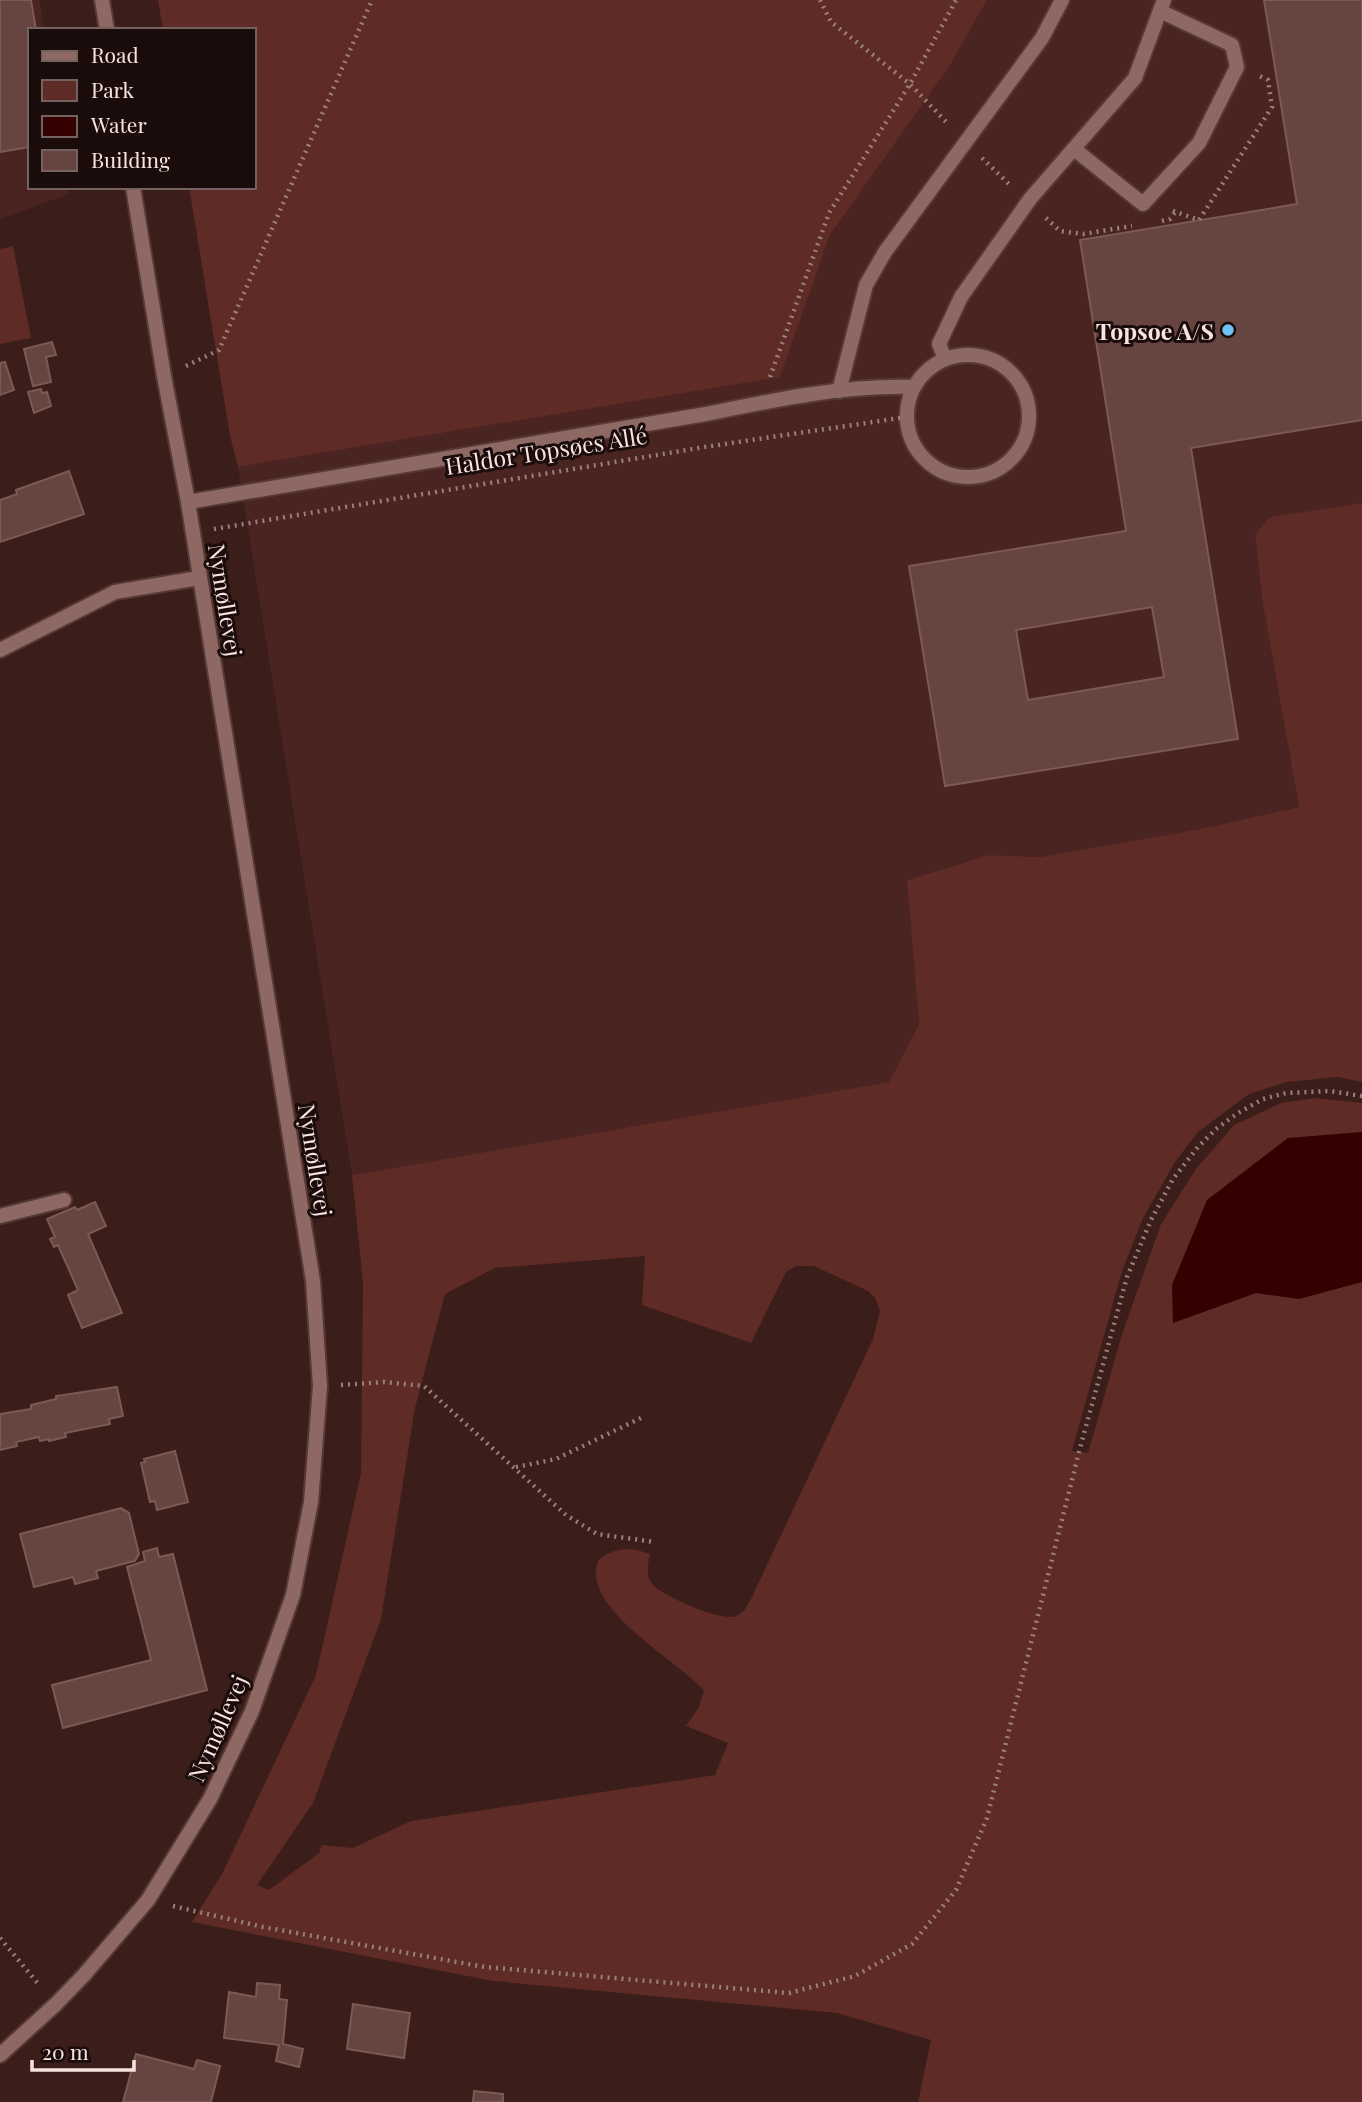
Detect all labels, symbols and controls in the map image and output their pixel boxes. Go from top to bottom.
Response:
legend [28,28,256,189]
text: Road [91,40,139,68]
text: Park [91,75,135,103]
text: Water [90,110,147,138]
text: Building [91,145,170,173]
place label: Topsoe A/S [1096,315,1214,346]
marker: Topsoe A/S [1220,322,1236,338]
street label: Haldor Topsøes Allé [443,419,649,481]
street label: Nymøllevej [202,541,250,659]
street label: Nymøllevej [292,1101,340,1219]
street label: Nymøllevej [180,1670,254,1786]
scale bar [32,2028,133,2072]
text: 20 m [42,2037,89,2065]

